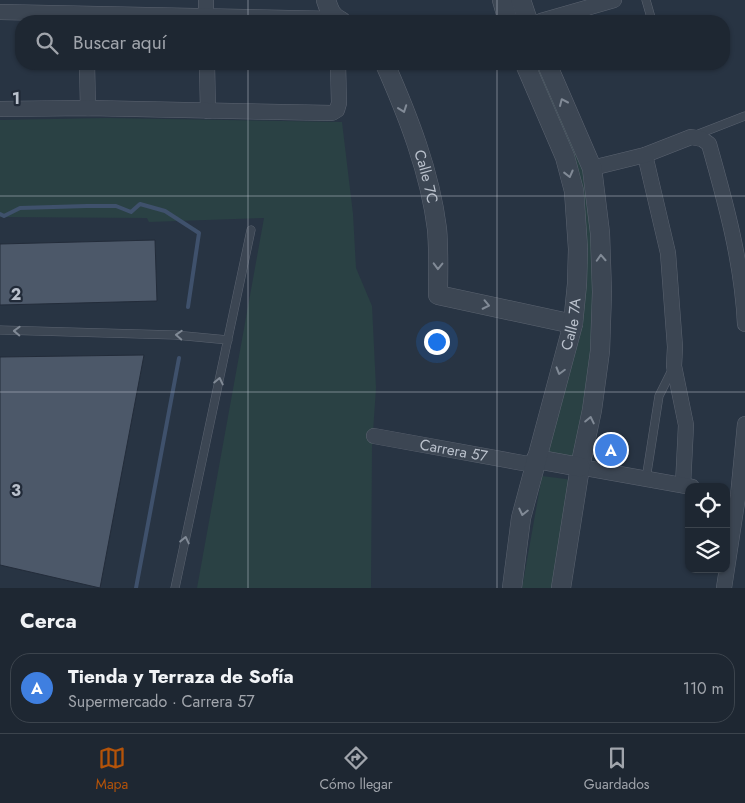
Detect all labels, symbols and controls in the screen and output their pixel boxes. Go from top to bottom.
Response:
search box [15,15,730,70]
icon: search [33,29,61,57]
text: Buscar aquí [73,29,167,56]
text: 1 [12,87,20,110]
one-way arrow [559,98,570,107]
one-way arrow [397,104,407,113]
street label: Calle 7C [408,147,444,205]
one-way arrow [564,169,574,177]
one-way arrow [595,254,606,262]
one-way arrow [433,263,443,271]
text: 2 [11,283,21,306]
street label: Calle 7A [555,297,587,353]
one-way arrow [481,299,490,310]
one-way arrow [13,325,21,336]
your location [424,329,450,355]
one-way arrow [175,330,183,341]
one-way arrow [556,366,566,374]
one-way arrow [213,377,224,386]
one-way arrow [584,415,595,424]
pin: A [595,431,627,469]
street label: Carrera 57 [418,434,490,467]
text: 3 [11,479,21,502]
map controls [685,483,730,573]
button: locate [685,483,730,528]
one-way arrow [518,508,529,517]
button: layers [685,528,730,573]
one-way arrow [179,536,190,545]
text: Cerca [20,606,77,636]
text: Tienda y Terraza de Sofía [68,663,294,690]
text: A [31,677,43,700]
text: 110 m [683,677,724,700]
text: Supermercado · Carrera 57 [68,690,255,713]
tab: Mapa [96,744,128,794]
tab: Cómo llegar [319,744,393,794]
tab: Guardados [584,744,649,794]

